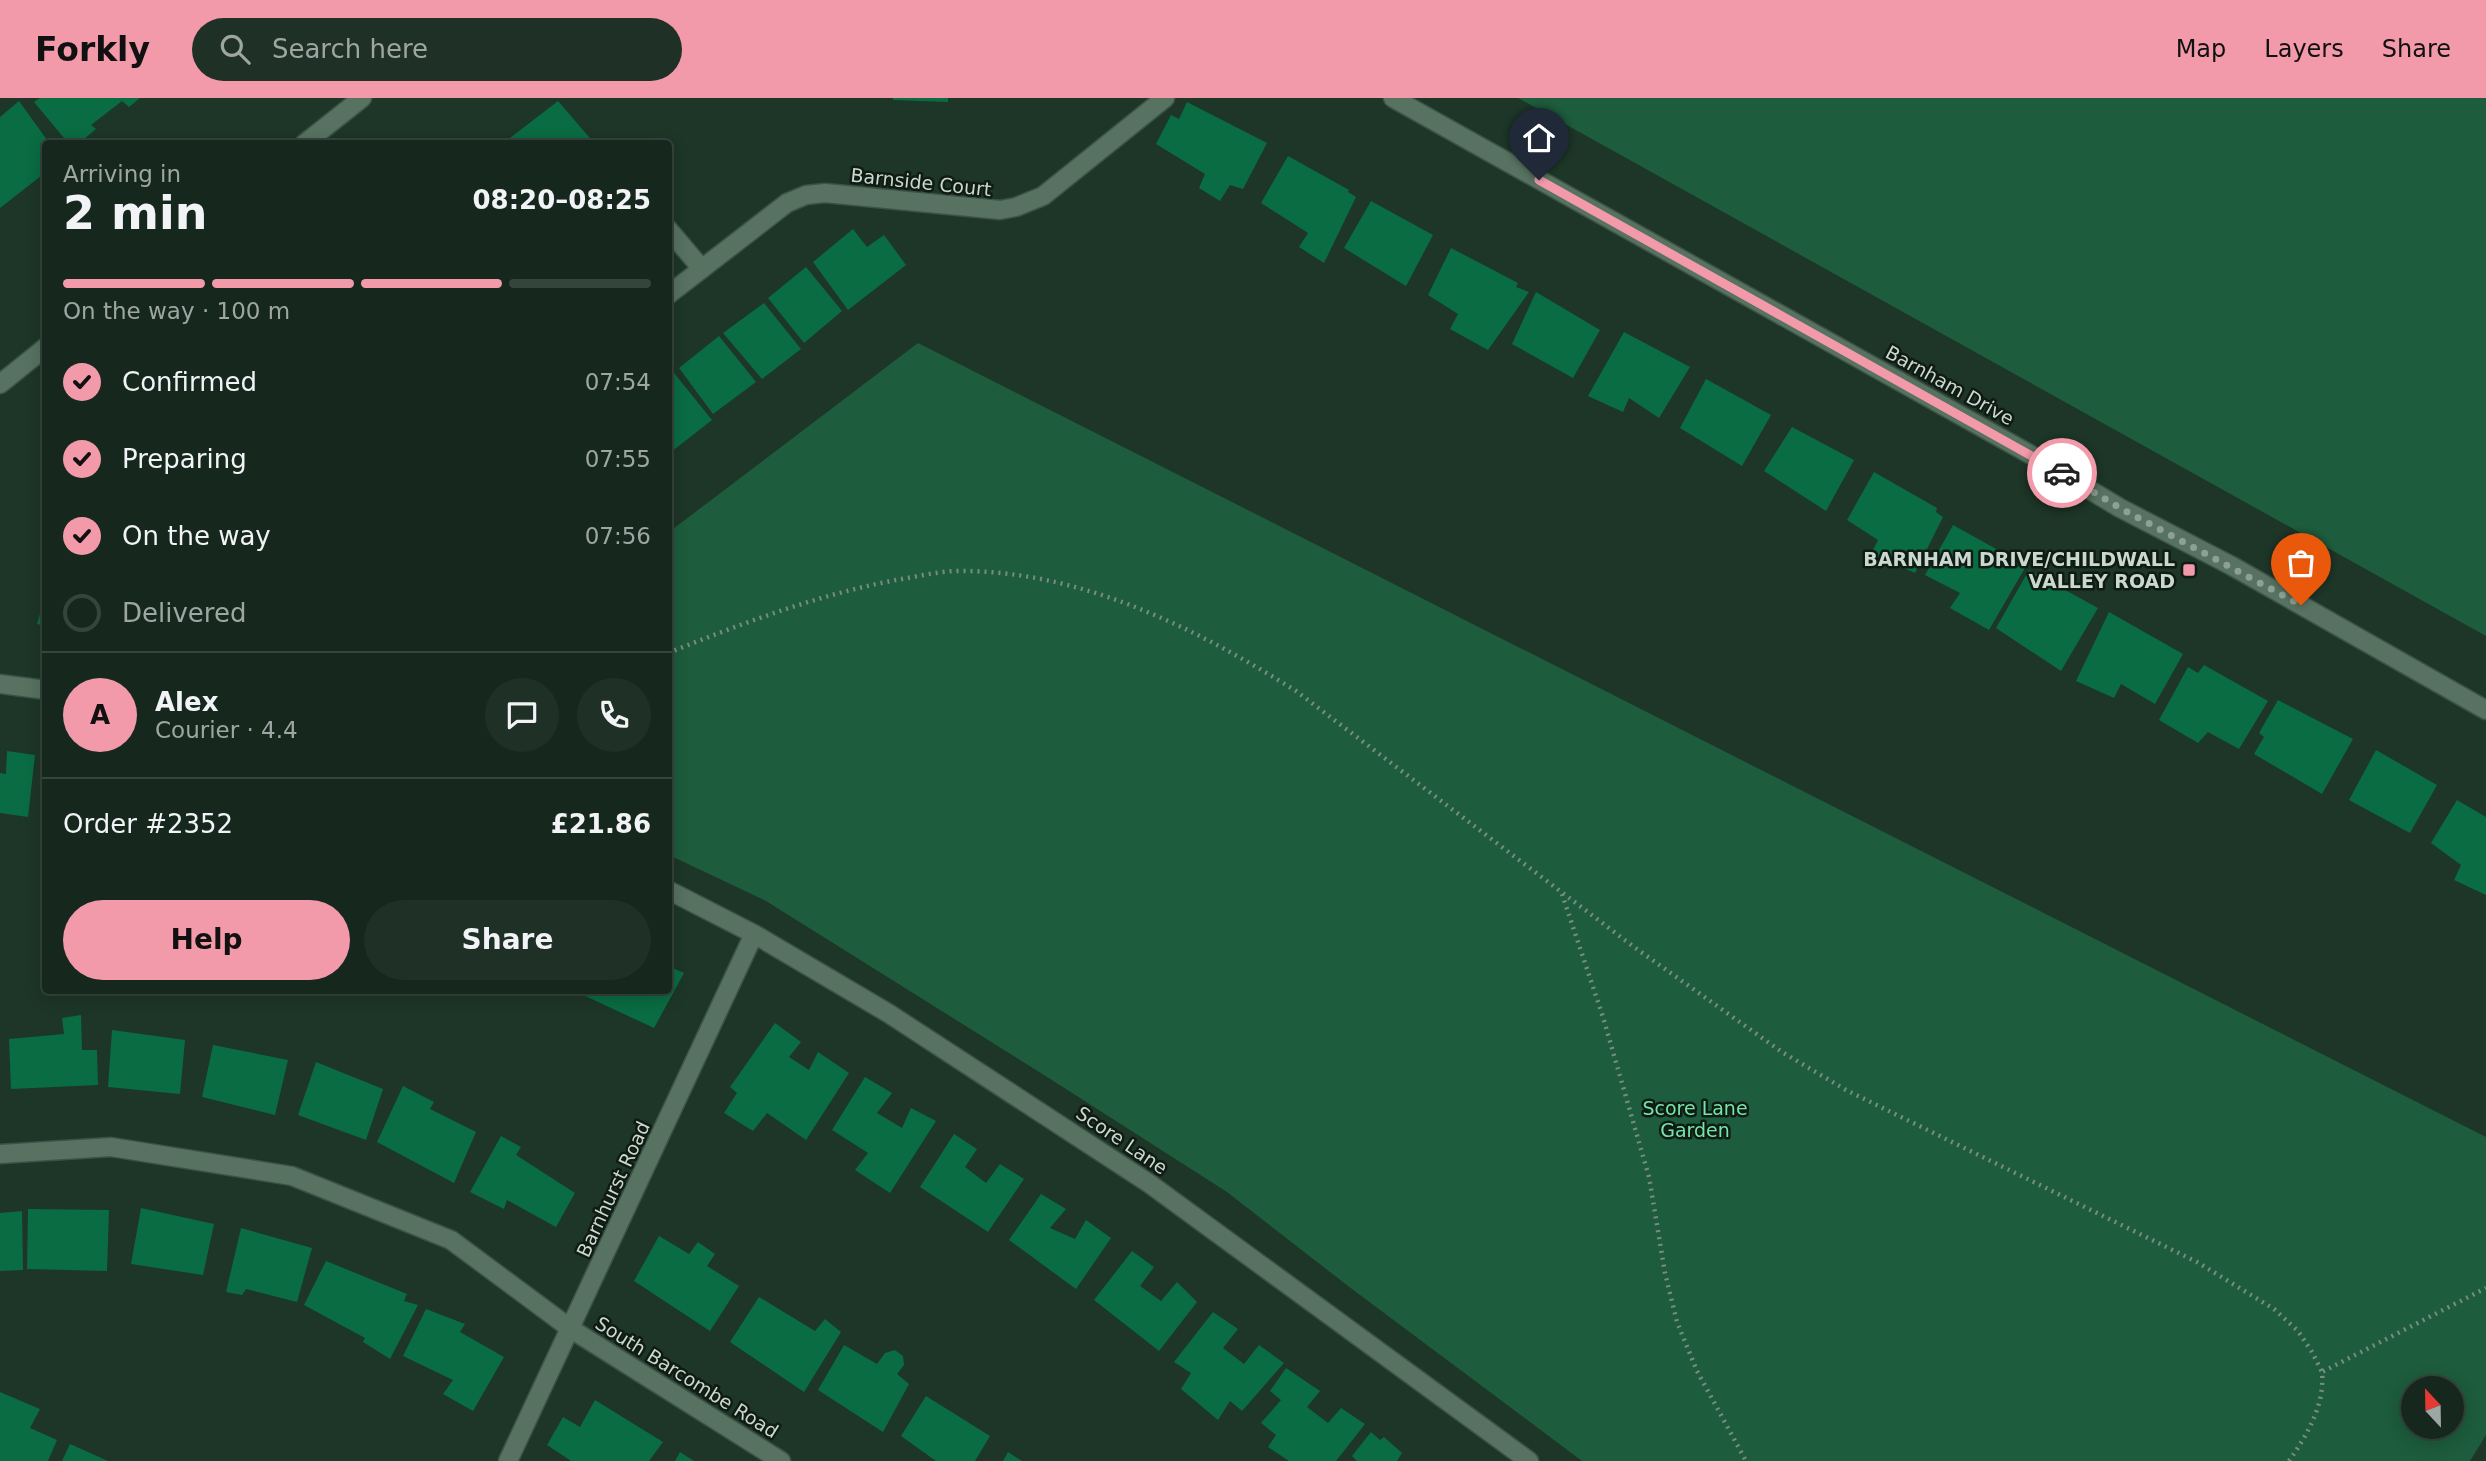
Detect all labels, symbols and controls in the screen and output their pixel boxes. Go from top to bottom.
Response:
search box [192,18,682,81]
text: Forkly [35,30,150,69]
icon: search [216,30,254,68]
text: Search here [272,34,428,64]
text: Map [2176,35,2226,63]
text: Layers [2264,35,2344,63]
text: Share [2382,35,2451,63]
pin [1509,108,1569,180]
icon: home [1520,119,1558,157]
text: Arriving in [63,161,181,187]
street label: Barnside Court [850,164,992,200]
text: 08:20–08:25 [472,185,651,215]
text: 2 min [63,186,207,240]
text: On the way · 100 m [63,298,290,324]
street label: Barnham Drive [1882,341,2018,429]
icon: check [63,363,101,401]
text: Confirmed [122,367,257,397]
text: 07:54 [585,369,651,395]
courier [2027,438,2097,508]
icon: check [63,440,101,478]
text: Preparing [122,444,247,474]
text: 07:55 [585,446,651,472]
icon: car [2043,454,2081,492]
icon: check [63,517,101,555]
text: On the way [122,521,271,551]
text: 07:56 [585,523,651,549]
pin [2271,533,2331,605]
icon: bag [2282,544,2320,582]
place label: BARNHAM DRIVE/CHILDWALL VALLEY ROAD [1863,548,2175,592]
marker: BARNHAM DRIVE/CHILDWALL VALLEY ROAD [2181,562,2197,578]
text: Delivered [122,598,246,628]
button: chat [485,678,559,752]
button: phone [577,678,651,752]
text: Alex [155,687,218,717]
text: A [90,700,110,730]
text: Courier · 4.4 [155,717,298,743]
text: Order #2352 [63,809,233,839]
text: £21.86 [551,809,651,839]
button: Help [63,900,350,980]
button: Share [364,900,651,980]
park label: Score Lane Garden [1642,1097,1748,1141]
street label: Score Lane [1072,1101,1172,1179]
street label: Barnhurst Road [572,1118,654,1260]
street label: South Barcombe Road [592,1312,782,1442]
north arrow [2401,1376,2464,1438]
map controls [2401,1376,2464,1439]

